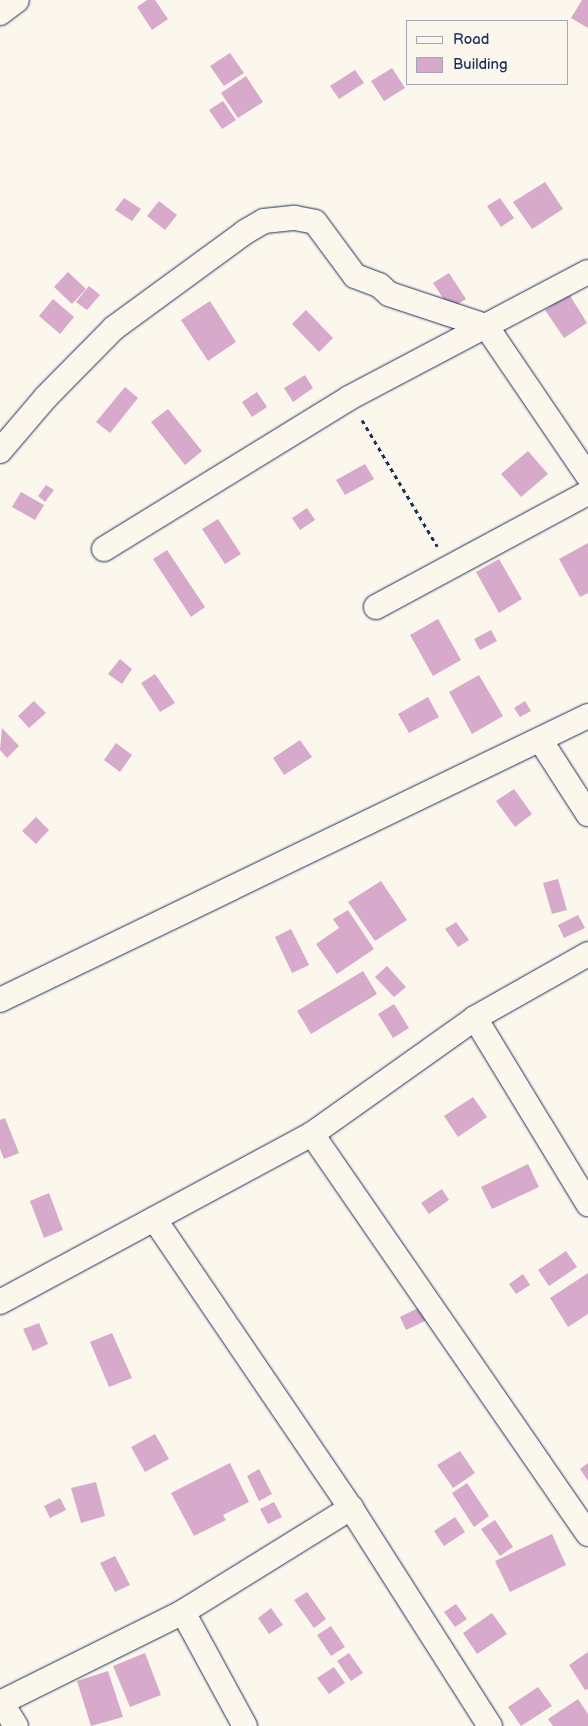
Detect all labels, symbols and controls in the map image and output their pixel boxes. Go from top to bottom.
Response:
legend [406,20,568,85]
text: Road [453,30,489,49]
text: Building [453,55,508,74]

